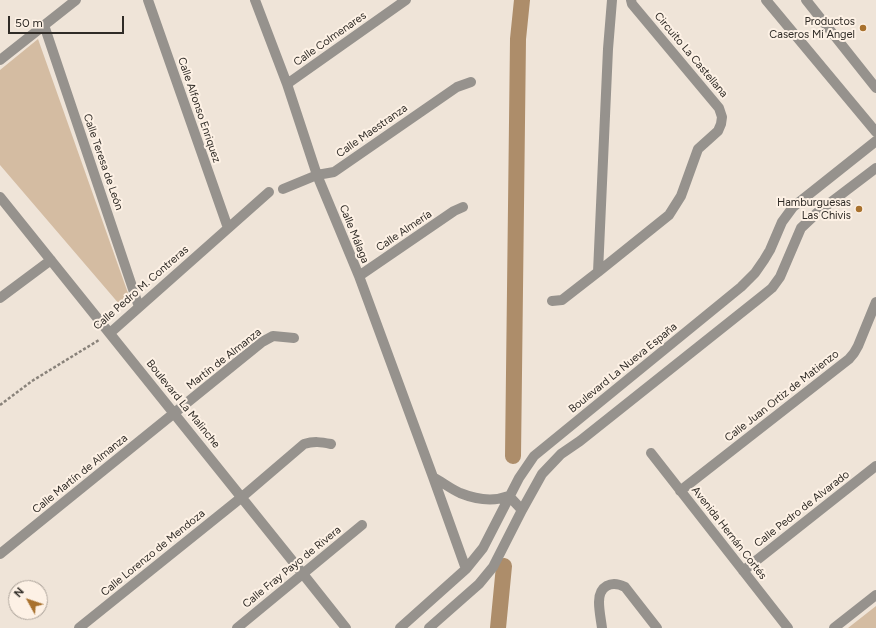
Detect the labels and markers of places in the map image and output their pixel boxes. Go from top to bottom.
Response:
place label: Productos Caseros Mi Angel [769,15,855,41]
marker: Productos Caseros Mi Angel [858,23,868,33]
place label: Hamburguesas Las Chivis [777,196,851,222]
marker: Hamburguesas Las Chivis [854,204,864,214]

